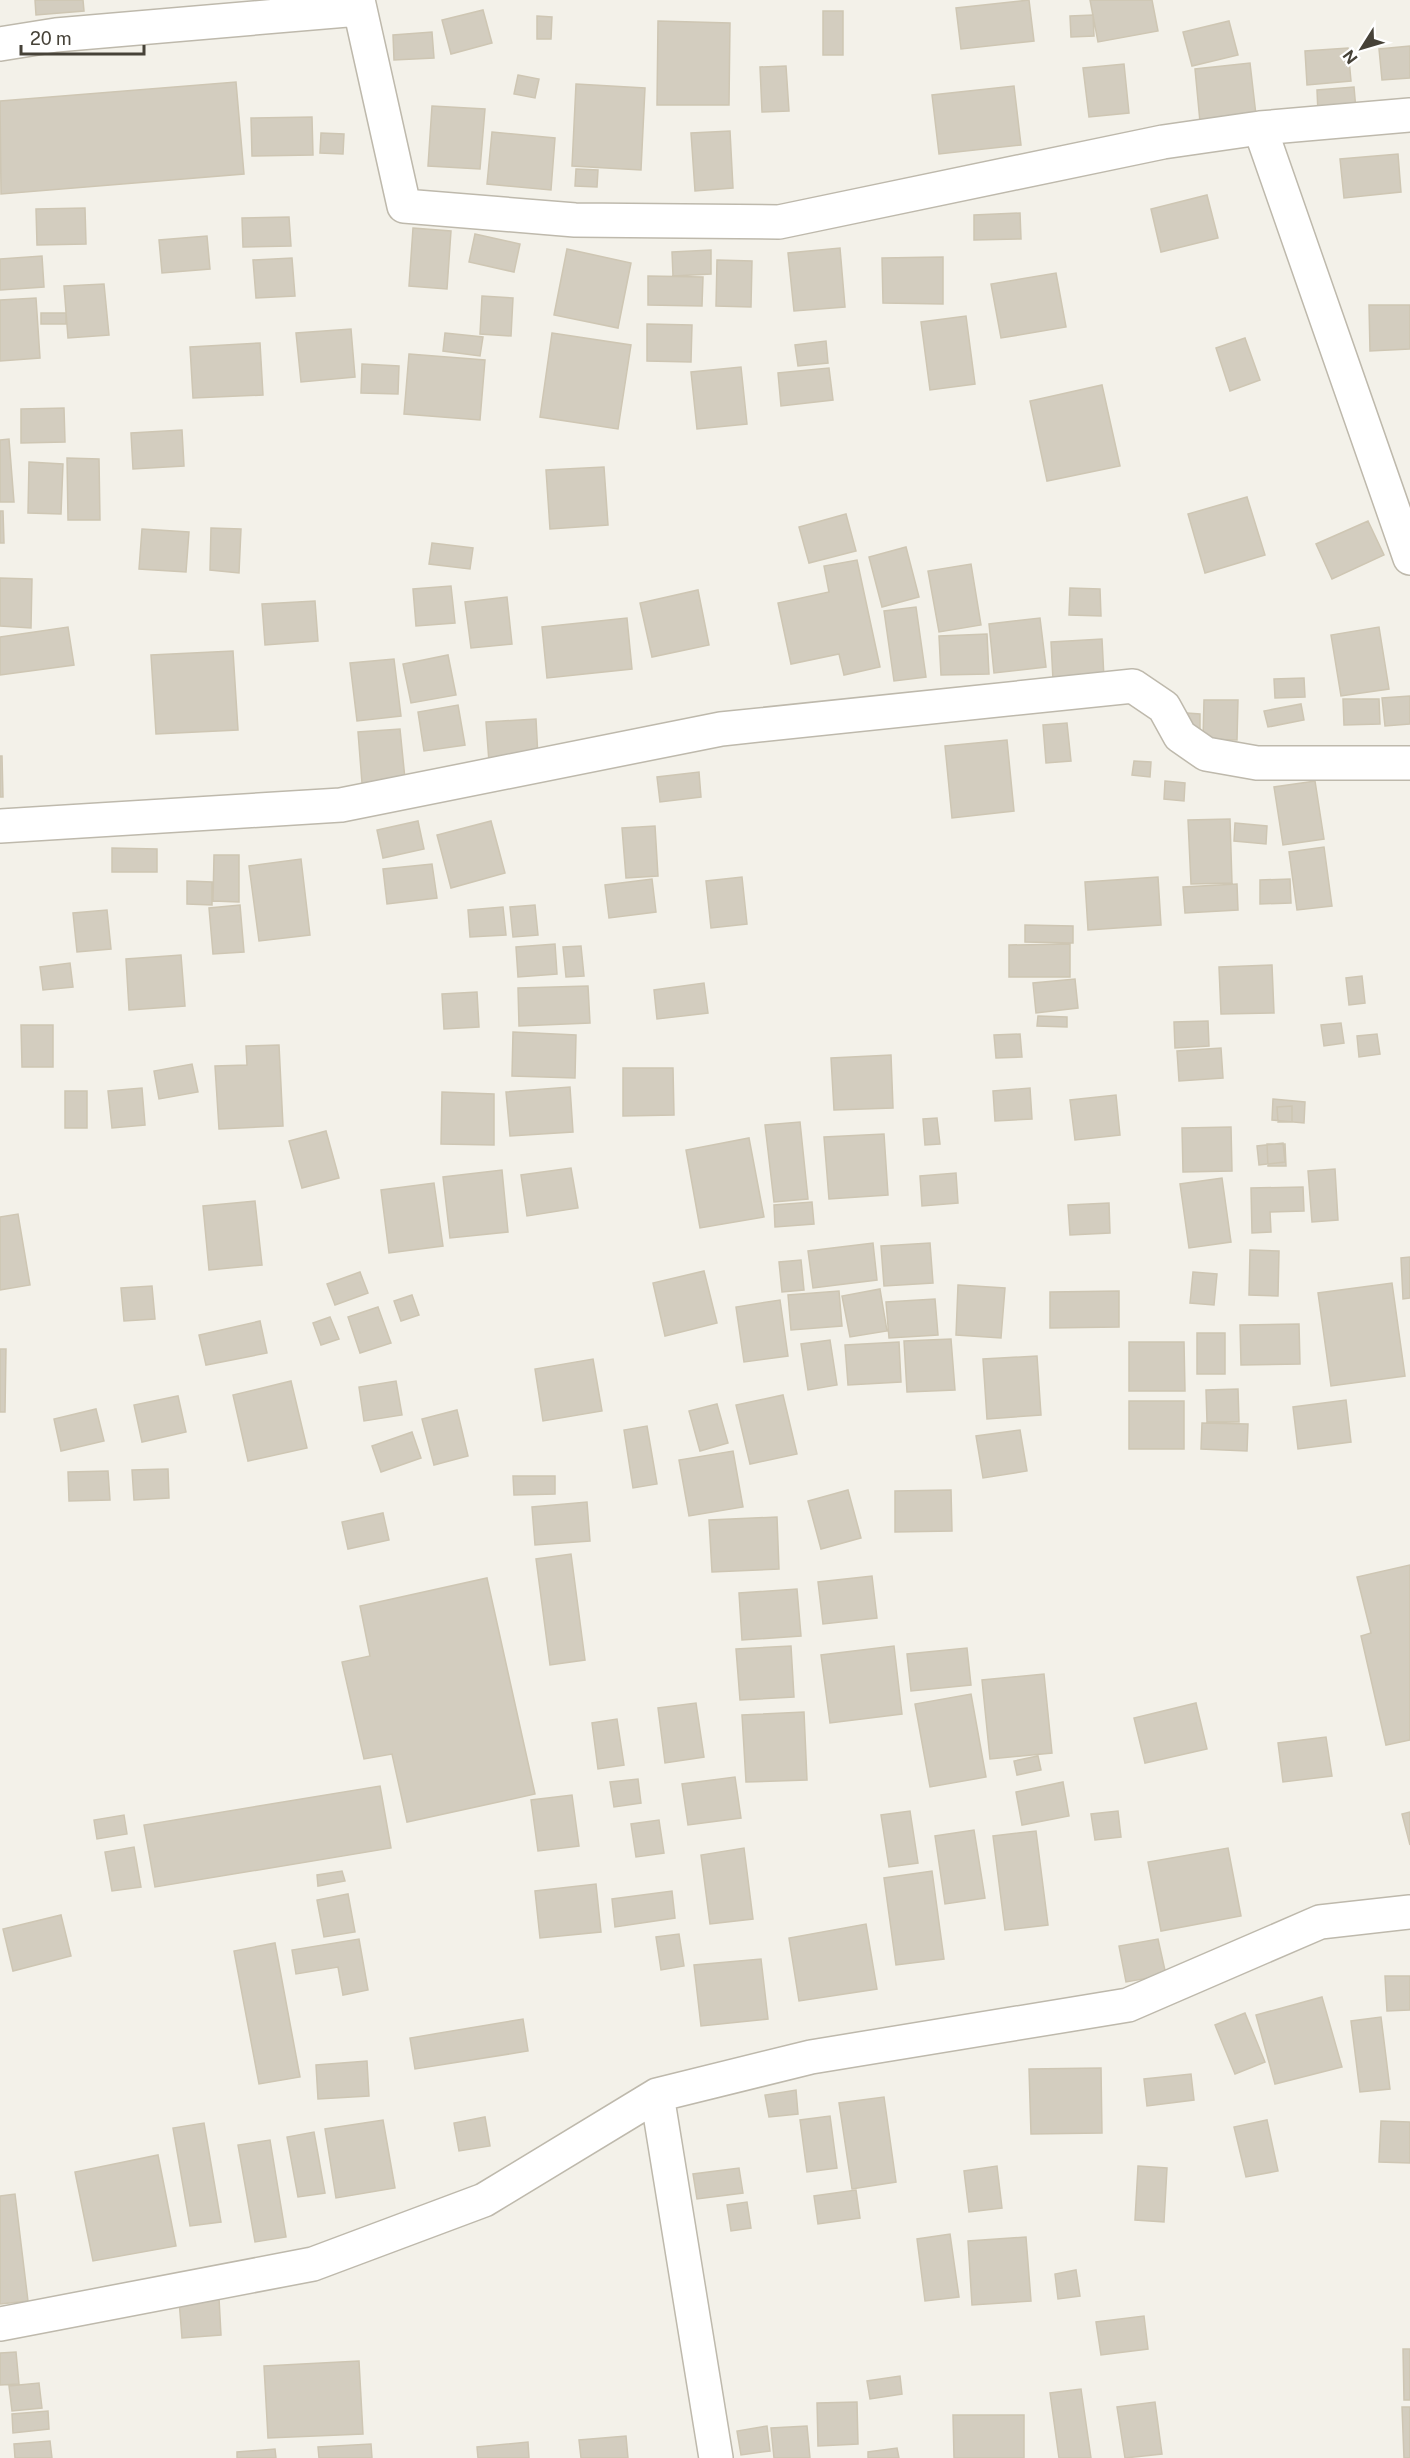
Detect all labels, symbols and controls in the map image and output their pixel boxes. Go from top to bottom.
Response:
scale bar [21,18,144,56]
north arrow [1332,18,1392,78]
text: 20 m [30,28,72,49]
text: N [1339,46,1362,67]

